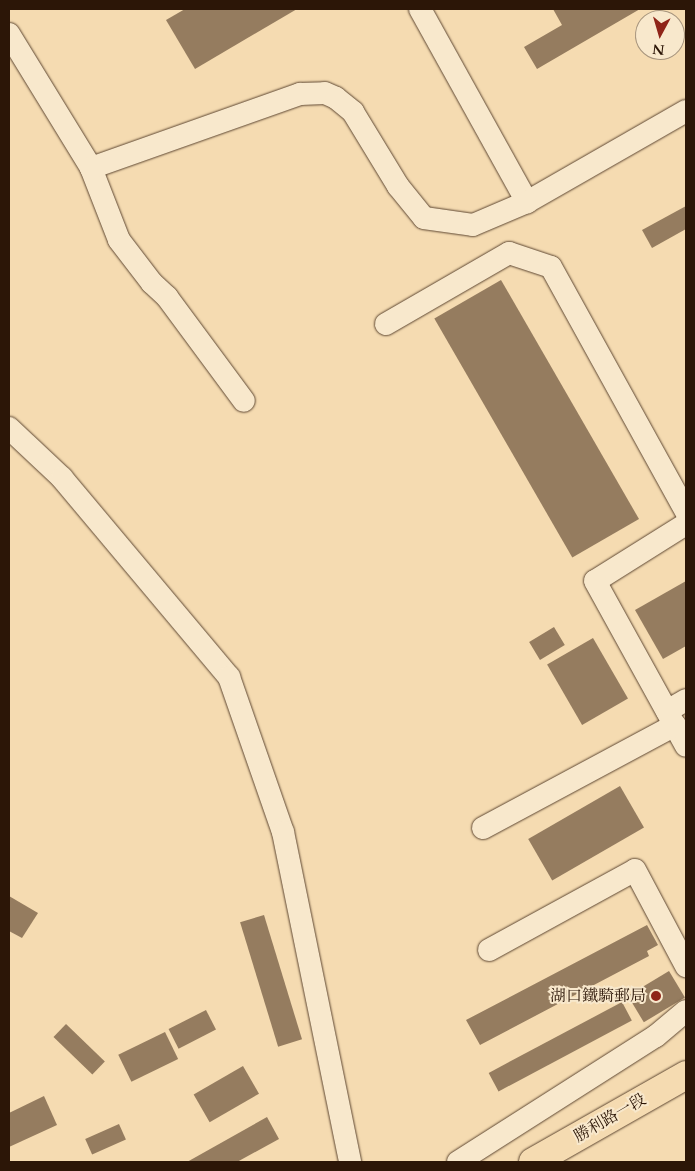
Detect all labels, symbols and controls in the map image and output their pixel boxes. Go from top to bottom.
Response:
north arrow [635,10,685,60]
text: N [651,39,666,60]
place label: 湖口鐵騎郵局 [550,986,646,1006]
marker: 湖口鐵騎郵局 [650,990,662,1002]
street label: 勝利路一段 [571,1090,649,1146]

